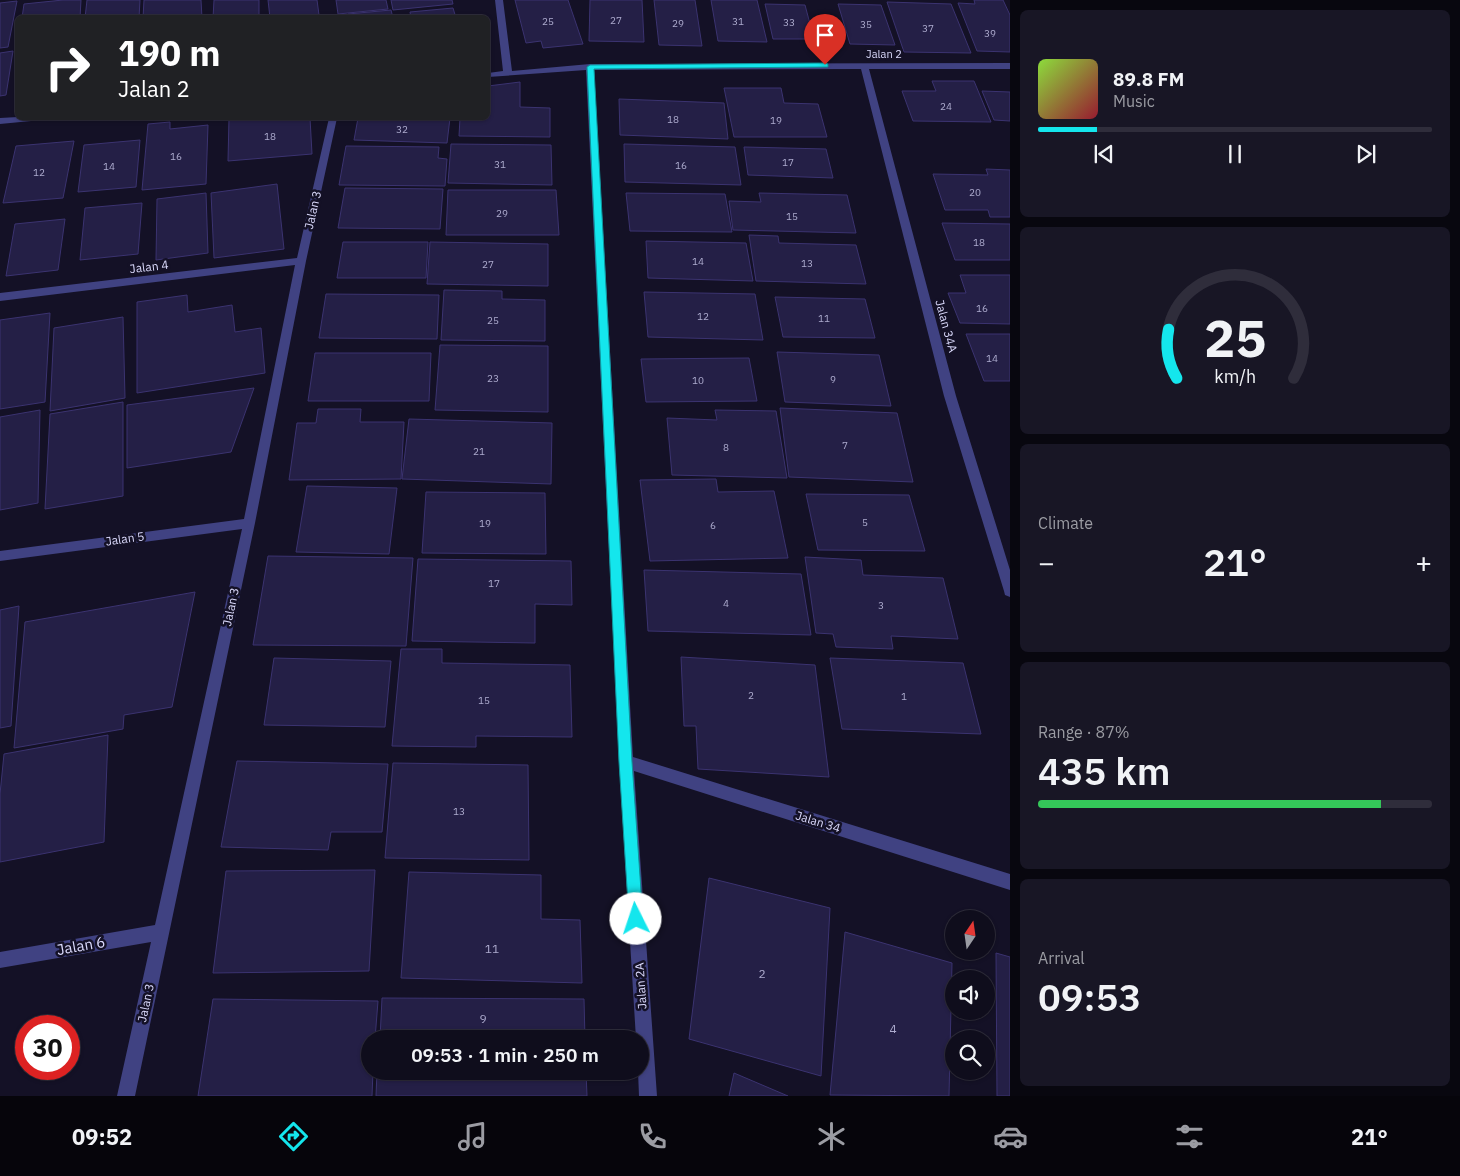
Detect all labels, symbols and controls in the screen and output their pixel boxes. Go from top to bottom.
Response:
house number: 27 [610,14,622,27]
pin [804,14,846,65]
house number: 25 [542,15,554,28]
house number: 31 [732,15,744,28]
house number: 33 [783,16,795,29]
house number: 29 [672,17,684,30]
house number: 35 [860,18,872,31]
icon: arrive [811,21,839,49]
house number: 37 [922,22,934,35]
house number: 39 [984,27,996,40]
text: 190 m [118,30,221,76]
icon: right [35,35,100,100]
street label: Jalan 2 [866,47,902,61]
text: 89.8 FM [1113,67,1184,91]
text: Jalan 2 [118,74,190,103]
text: Music [1113,91,1155,111]
house number: 24 [940,100,952,113]
house number: 18 [667,113,679,126]
house number: 19 [770,114,782,127]
house number: 32 [396,123,408,136]
house number: 18 [264,130,276,143]
icon: previous [1090,140,1118,168]
icon: pause [1221,140,1249,168]
icon: next [1352,140,1380,168]
house number: 16 [170,150,182,163]
house number: 17 [782,156,794,169]
house number: 31 [494,158,506,171]
house number: 16 [675,159,687,172]
house number: 14 [103,160,115,173]
house number: 12 [33,166,45,179]
house number: 20 [969,186,981,199]
street label: Jalan 3 [301,189,324,231]
house number: 29 [496,207,508,220]
house number: 15 [786,210,798,223]
house number: 18 [973,236,985,249]
house number: 14 [692,255,704,268]
street label: Jalan 4 [129,257,169,276]
house number: 13 [801,257,813,270]
house number: 27 [482,258,494,271]
street label: Jalan 34A [932,298,961,354]
house number: 16 [976,302,988,315]
text: 25 [1204,304,1266,371]
house number: 12 [697,310,709,323]
house number: 11 [818,312,830,325]
house number: 25 [487,314,499,327]
house number: 14 [986,352,998,365]
text: km/h [1214,365,1256,388]
house number: 23 [487,372,499,385]
house number: 9 [830,373,836,386]
house number: 10 [692,374,704,387]
house number: 7 [842,439,848,452]
house number: 8 [723,441,729,454]
house number: 21 [473,445,485,458]
text: Climate [1038,513,1093,533]
house number: 5 [862,516,868,529]
house number: 19 [479,517,491,530]
house number: 6 [710,519,716,532]
street label: Jalan 5 [105,528,145,549]
text: 21° [1203,537,1267,586]
text: − [1038,544,1055,581]
text: + [1415,544,1432,581]
house number: 17 [488,577,500,590]
street label: Jalan 3 [219,586,242,628]
house number: 4 [723,597,729,610]
house number: 3 [878,599,884,612]
house number: 2 [748,689,754,702]
house number: 1 [901,690,907,703]
house number: 15 [478,694,490,707]
text: Range · 87% [1038,722,1130,742]
text: 435 km [1038,746,1170,795]
house number: 13 [453,805,465,818]
street label: Jalan 34 [794,808,842,835]
position arrow [609,892,661,944]
north arrow [945,910,995,960]
map controls [945,910,995,1080]
street label: Jalan 6 [55,932,107,959]
house number: 11 [485,941,499,956]
text: Arrival [1038,948,1085,968]
street label: Jalan 2A [631,962,650,1010]
house number: 2 [758,966,766,981]
button: sound [945,970,995,1020]
text: 09:53 [1038,972,1141,1021]
street label: Jalan 3 [134,982,157,1024]
house number: 9 [479,1011,487,1026]
speed limit sign: 30 [15,1015,80,1080]
house number: 4 [889,1021,897,1036]
button: search [945,1030,995,1080]
text: 09:53 · 1 min · 250 m [411,1043,599,1067]
icon: directions [276,1119,311,1154]
icon: music [455,1119,490,1154]
icon: phone [635,1119,670,1154]
icon: climate [814,1119,849,1154]
icon: car [993,1119,1028,1154]
icon: filters [1172,1119,1207,1154]
text: 09:52 [72,1122,132,1151]
text: 21° [1351,1122,1388,1151]

